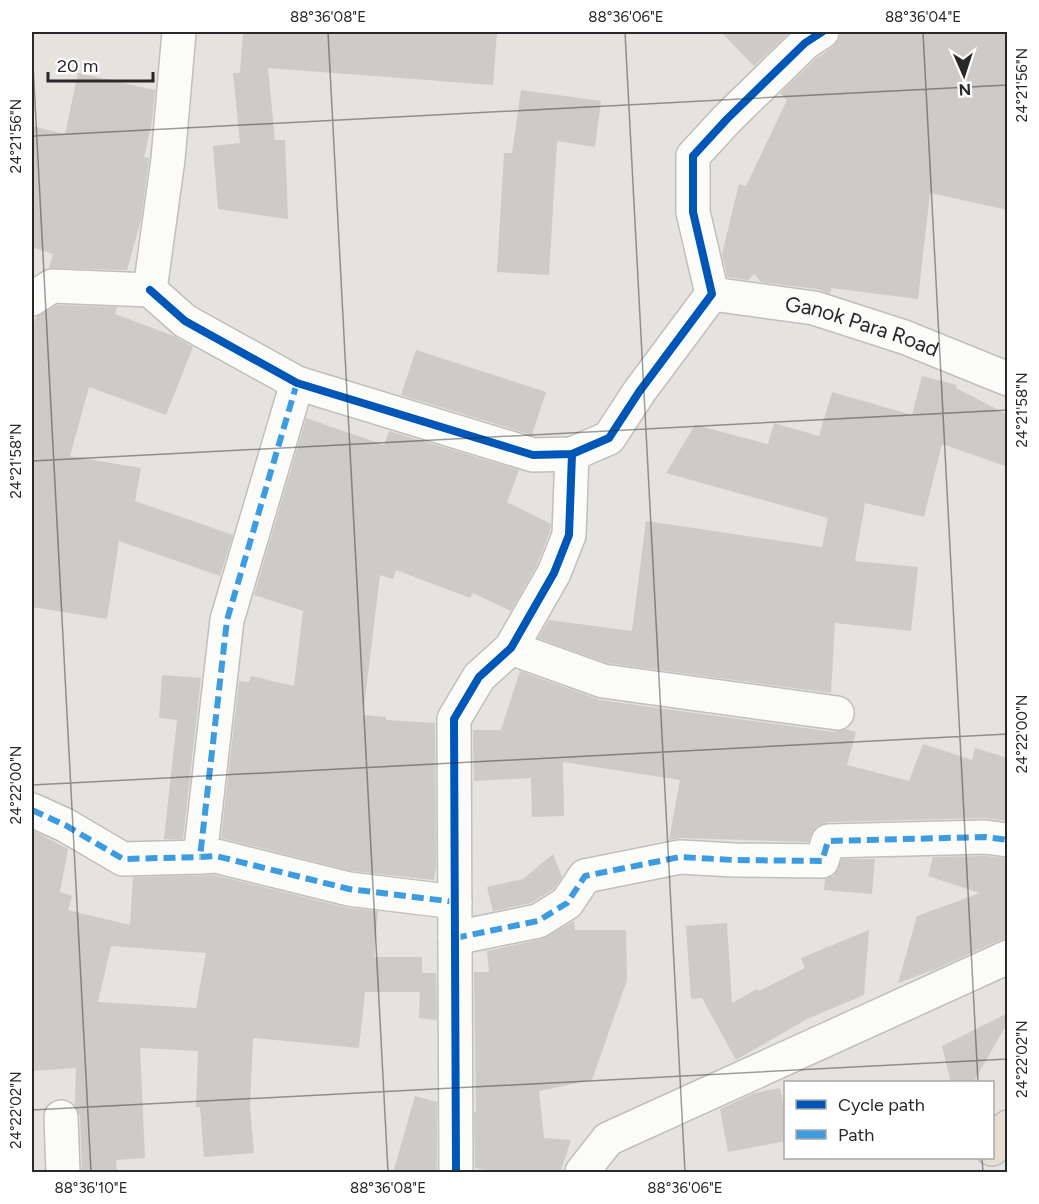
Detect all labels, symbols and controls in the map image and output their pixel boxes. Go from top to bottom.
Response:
text: 88°36'08"E [290,8,366,26]
text: 88°36'06"E [588,8,664,26]
text: 88°36'04"E [885,8,961,26]
scale bar [48,45,153,83]
north arrow [934,45,994,105]
text: 24°21'56"N [1013,48,1031,122]
text: 20 m [57,55,98,77]
text: N [958,80,971,99]
text: 24°21'56"N [7,99,25,173]
street label: Ganok Para Road [784,291,943,362]
text: 24°21'58"N [1013,372,1031,448]
text: 24°21'58"N [7,423,25,499]
text: 24°22'00"N [1013,695,1031,773]
text: 24°22'00"N [7,746,25,824]
text: 24°22'02"N [1013,1020,1031,1098]
text: 24°22'02"N [7,1071,25,1149]
legend [784,1081,994,1159]
text: Cycle path [838,1094,925,1116]
text: Path [838,1124,874,1146]
text: 88°36'10"E [54,1179,128,1197]
text: 88°36'08"E [350,1179,426,1197]
text: 88°36'06"E [647,1179,723,1197]

